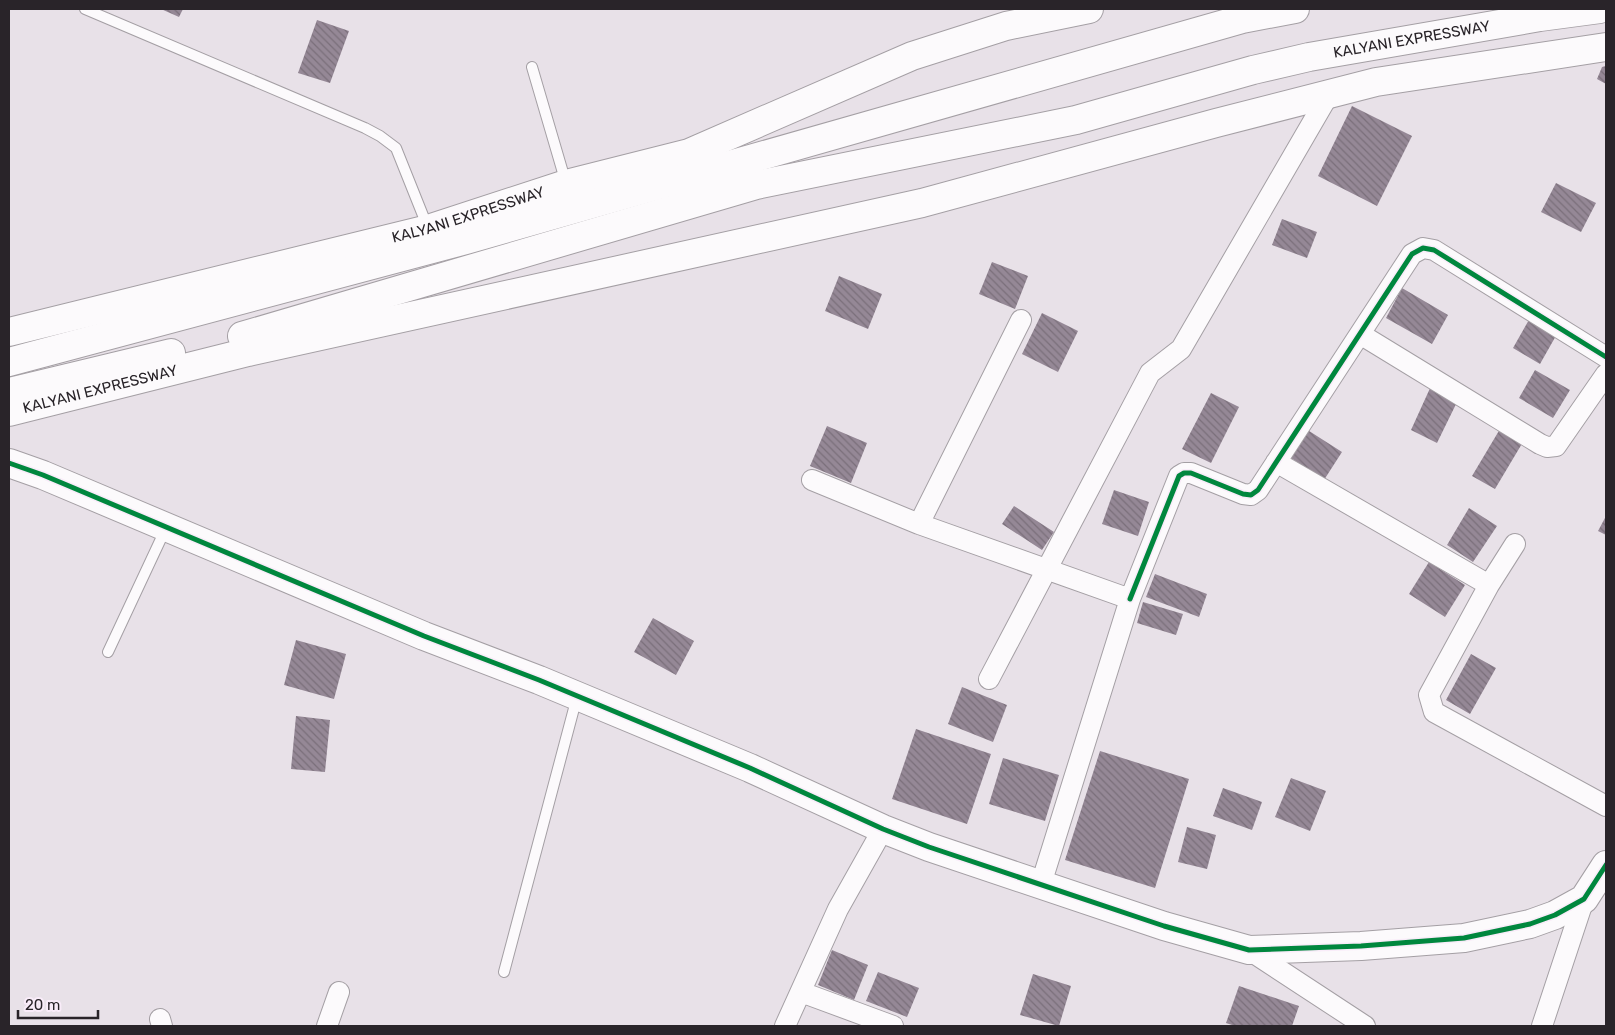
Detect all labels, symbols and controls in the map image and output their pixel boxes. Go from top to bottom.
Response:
street label: KALYANI EXPRESSWAY [1332,17,1492,62]
street label: KALYANI EXPRESSWAY [390,183,547,247]
street label: KALYANI EXPRESSWAY [21,361,180,417]
scale bar [18,988,98,1020]
text: 20 m [25,996,60,1014]

